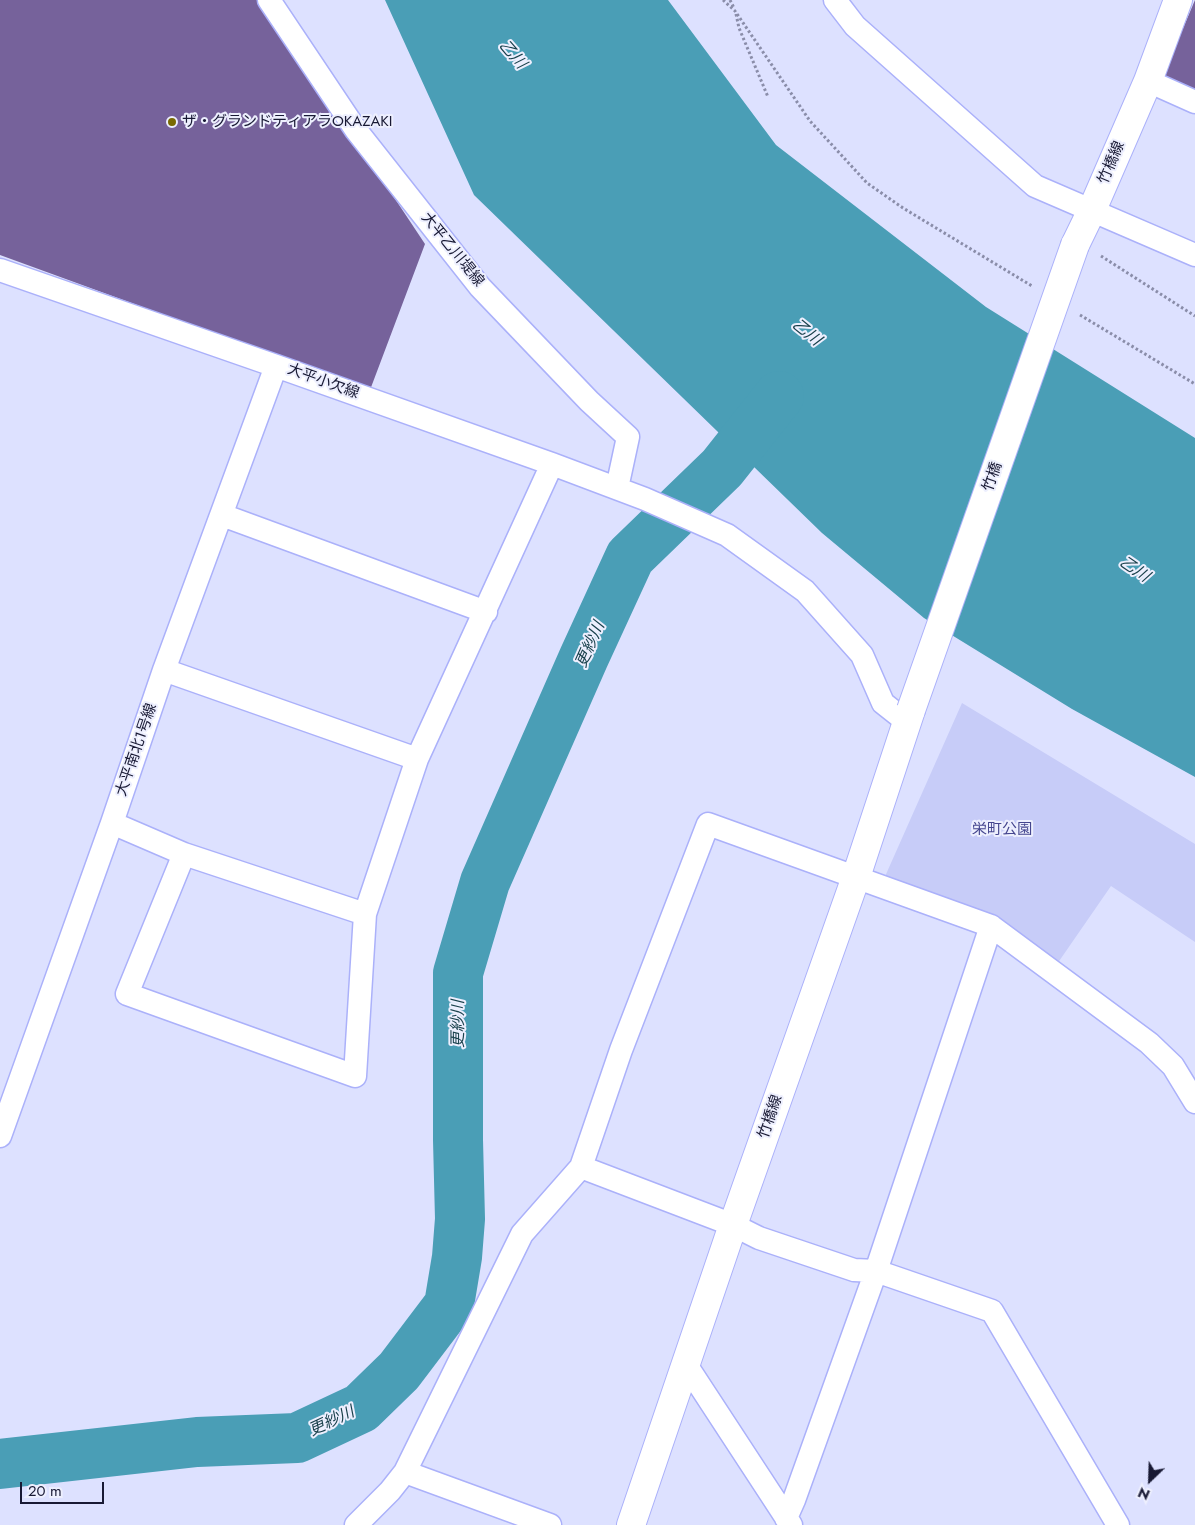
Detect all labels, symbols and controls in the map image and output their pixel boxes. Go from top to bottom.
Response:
water label: 乙川 [494,37,530,73]
place label: ザ・グランドティアラOKAZAKI [182,113,392,131]
marker: ザ・グランドティアラOKAZAKI [166,116,178,128]
street label: 竹橋線 [1095,139,1129,187]
street label: 大平乙川堤線 [417,209,487,291]
water label: 乙川 [788,315,824,351]
street label: 大平小欠線 [285,361,361,403]
street label: 竹橋 [980,460,1006,494]
water label: 乙川 [1115,553,1153,587]
water label: 更紗川 [572,619,610,671]
street label: 大平南北1号線 [113,701,161,799]
park label: 栄町公園 [972,821,1032,839]
water label: 更紗川 [449,1000,469,1048]
street label: 竹橋線 [755,1093,787,1141]
water label: 更紗川 [306,1403,358,1441]
north arrow [1125,1455,1175,1505]
scale bar [22,1472,106,1504]
text: 20 m [28,1480,62,1502]
text: N [1135,1482,1153,1505]

